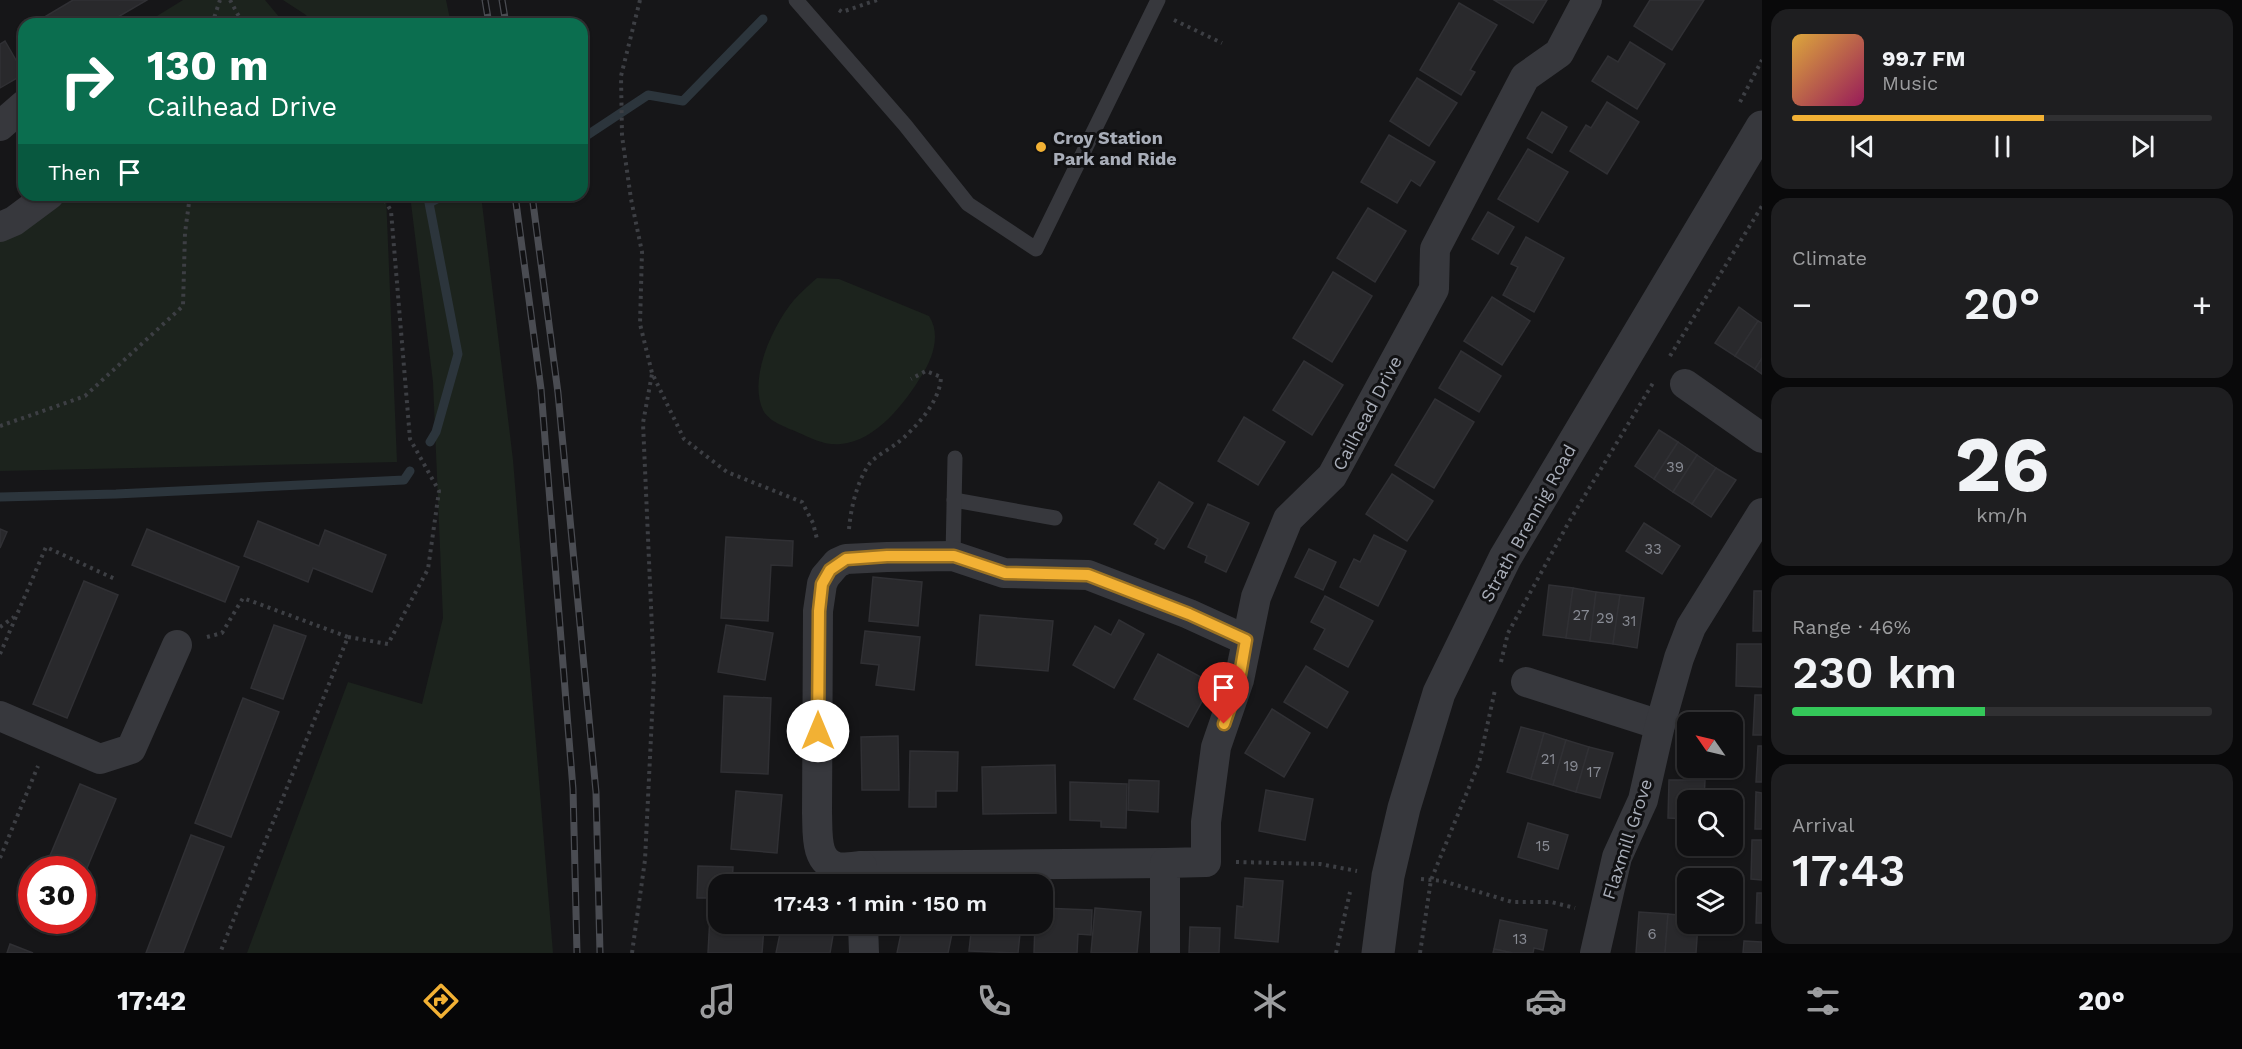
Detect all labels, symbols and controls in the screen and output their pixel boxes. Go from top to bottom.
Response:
text: 130 m [147,41,269,90]
icon: right [48,42,126,120]
text: 99.7 FM [1882,46,1966,71]
text: Music [1882,71,1938,95]
text: Cailhead Drive [147,91,337,123]
place label: Croy Station Park and Ride [1053,127,1177,169]
icon: previous [1846,130,1879,163]
icon: pause [1986,130,2019,163]
icon: next [2126,130,2159,163]
marker: Croy Station Park and Ride [1034,140,1048,154]
icon: arrive [113,156,146,189]
text: Then [48,160,101,185]
text: Climate [1792,246,1867,270]
text: 20° [1964,277,2040,330]
text: − [1792,285,1812,324]
text: + [2192,285,2212,324]
street label: Cailhead Drive [1328,352,1406,474]
text: 26 [1955,418,2049,510]
street label: Strath Brennig Road [1476,441,1580,605]
house number: 39 [1666,458,1684,476]
text: km/h [1976,503,2028,527]
house number: 33 [1644,540,1662,558]
house number: 27 [1573,606,1589,624]
house number: 29 [1596,609,1614,627]
house number: 31 [1622,612,1636,630]
text: Range · 46% [1792,615,1911,639]
text: 230 km [1792,646,1957,699]
pin [1198,662,1249,724]
icon: arrive [1207,671,1240,704]
position arrow [786,699,850,763]
north arrow [1677,712,1743,778]
map controls [1677,712,1743,934]
house number: 21 [1541,750,1555,768]
house number: 19 [1563,757,1579,775]
house number: 17 [1587,763,1601,781]
street label: Flaxmill Grove [1598,776,1656,902]
button: search [1677,790,1743,856]
text: Arrival [1792,813,1854,837]
house number: 15 [1536,837,1550,855]
text: 17:43 [1792,844,1905,897]
speed limit sign: 30 [18,856,96,934]
button: layers [1677,868,1743,934]
text: 17:43 · 1 min · 150 m [774,891,987,916]
house number: 6 [1647,925,1657,943]
house number: 13 [1513,930,1527,948]
icon: directions [420,980,462,1022]
icon: music [697,980,739,1022]
icon: phone [973,980,1015,1022]
icon: climate [1249,980,1291,1022]
icon: car [1525,980,1567,1022]
icon: filters [1802,980,1844,1022]
text: 17:42 [117,985,186,1017]
text: 20° [2078,985,2125,1017]

